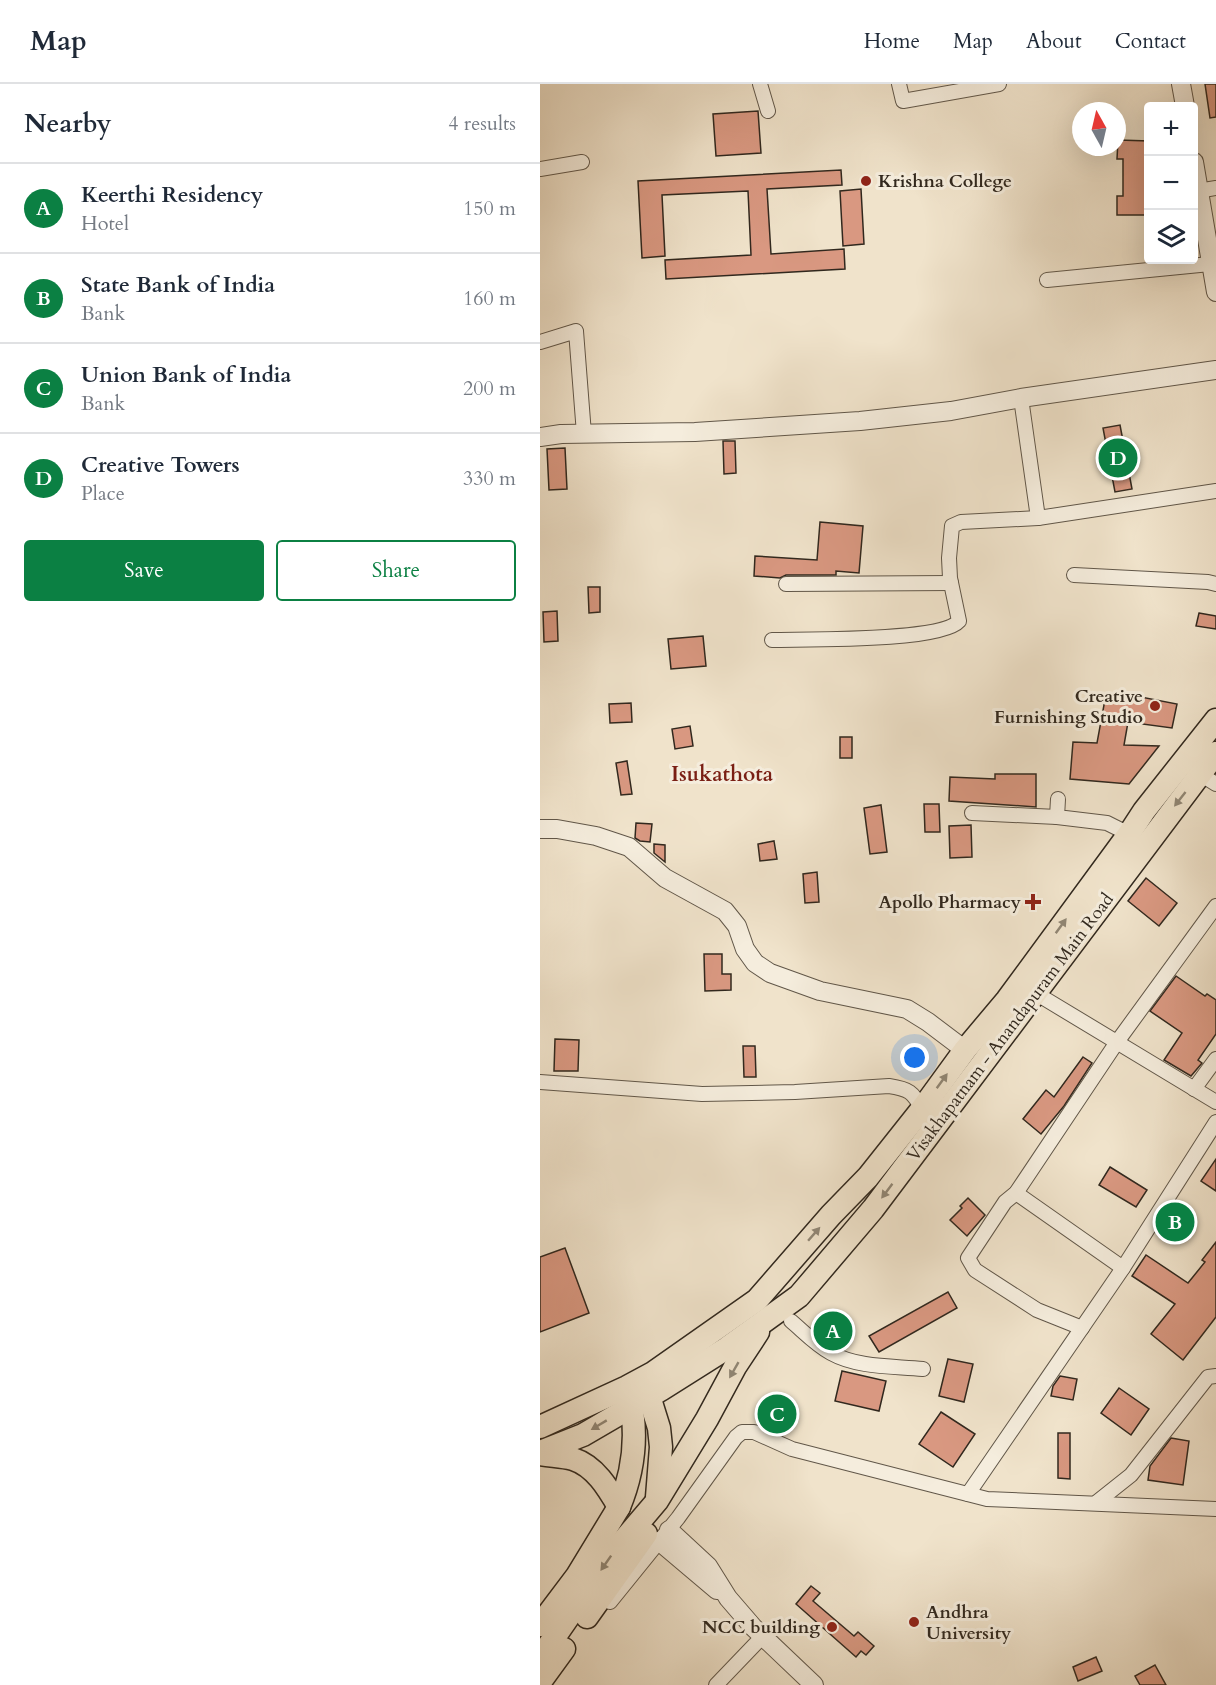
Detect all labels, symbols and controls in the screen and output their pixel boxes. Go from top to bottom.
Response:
text: Map [30,22,87,60]
text: Home [864,27,920,56]
text: Map [953,27,993,56]
text: About [1026,27,1082,56]
text: Contact [1115,27,1186,56]
north arrow [1072,102,1126,156]
map controls [1144,102,1198,264]
button: + [1144,102,1198,156]
text: Nearby [24,106,112,141]
text: 4 results [448,110,516,137]
button: − [1144,156,1198,210]
place label: Krishna College [878,169,1012,194]
marker: Krishna College [859,174,873,188]
text: Keerthi Residency [81,180,263,210]
text: A [36,195,51,222]
text: 150 m [463,195,516,222]
text: Hotel [81,210,129,237]
button: layers [1144,210,1198,264]
text: State Bank of India [81,270,275,300]
text: B [36,285,51,312]
text: 160 m [463,285,516,312]
text: Bank [81,300,125,327]
text: Union Bank of India [81,360,291,390]
text: C [36,375,51,402]
text: 200 m [463,375,516,402]
text: Bank [81,390,125,417]
pin: D [1098,436,1138,481]
text: Creative Towers [81,450,240,480]
text: D [35,465,52,492]
text: 330 m [463,465,516,492]
text: Place [81,480,125,507]
button: Save [24,540,264,601]
button: Share [276,540,516,601]
place label: Creative Furnishing Studio [994,684,1143,730]
marker: Creative Furnishing Studio [1148,699,1162,713]
district label: Isukathota [671,760,774,789]
one-way arrow [1175,792,1187,807]
street label: Visakhapatnam - Anandapuram Main Road [901,888,1120,1167]
place label: Apollo Pharmacy [878,890,1022,915]
marker: Apollo Pharmacy [1026,895,1040,909]
one-way arrow [1055,919,1067,935]
your location [900,1043,929,1072]
one-way arrow [936,1073,948,1088]
one-way arrow [882,1183,894,1198]
pin: B [1156,1200,1194,1244]
one-way arrow [807,1227,820,1242]
pin: A [814,1308,852,1354]
one-way arrow [729,1362,739,1379]
pin: C [758,1392,796,1436]
one-way arrow [591,1420,607,1431]
one-way arrow [600,1554,612,1570]
place label: Andhra University [926,1600,1012,1646]
place label: NCC building [702,1615,820,1640]
marker: Andhra University [907,1615,921,1629]
marker: NCC building [825,1620,839,1634]

